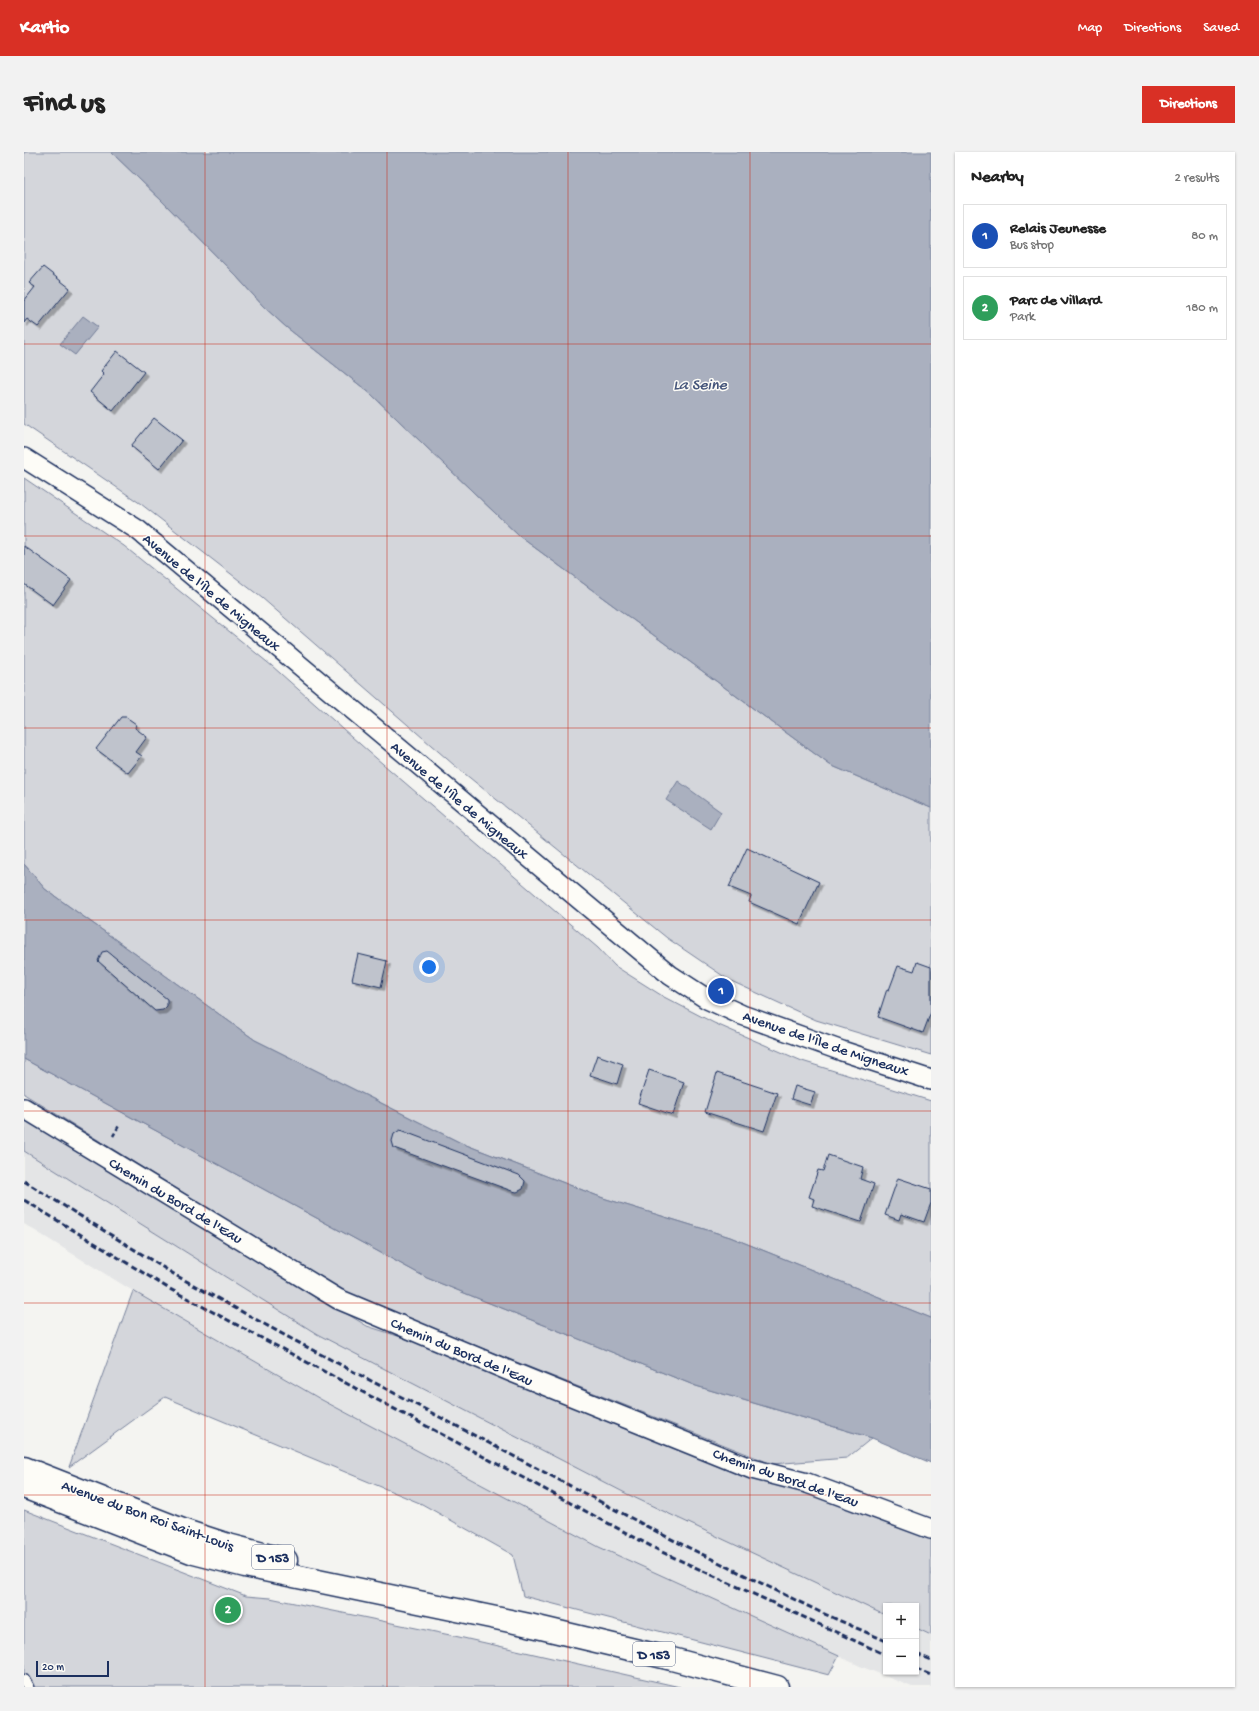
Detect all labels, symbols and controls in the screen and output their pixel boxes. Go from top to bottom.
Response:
text: Kartio [20,17,69,40]
text: Map [1078,20,1102,37]
text: Directions [1124,20,1181,37]
text: Saved [1203,20,1239,37]
button: Directions [1142,86,1235,123]
text: Find us [24,88,104,121]
text: Nearby [971,168,1024,188]
text: 2 results [1174,171,1219,186]
text: Relais Jeunesse [1010,220,1106,238]
text: 1 [982,229,988,244]
text: 80 m [1191,229,1218,244]
text: Bus stop [1010,238,1054,253]
text: Parc de Villard [1010,292,1101,310]
text: 2 [982,301,988,316]
text: 180 m [1186,301,1218,316]
text: Park [1010,310,1035,325]
water label: La Seine [673,377,728,396]
street label: Avenue de l'Île de Migneaux [138,531,283,657]
street label: Avenue de l'Île de Migneaux [386,739,531,865]
your location [419,957,439,977]
pin: 1 [708,976,734,1006]
street label: Avenue de l'Île de Migneaux [740,1008,911,1082]
street label: Chemin du Bord de l'Eau [105,1155,245,1249]
street label: Chemin du Bord de l'Eau [387,1315,535,1391]
street label: Chemin du Bord de l'Eau [710,1445,861,1512]
street label: Avenue du Bon Roi Saint-Louis [59,1477,236,1557]
road number: D 153 [252,1545,294,1569]
pin: 2 [215,1595,241,1625]
map controls [883,1603,919,1675]
button: + [883,1603,919,1639]
button: − [883,1639,919,1675]
road number: D 153 [633,1642,675,1666]
scale bar [36,1659,109,1678]
text: 20 m [42,1662,64,1674]

